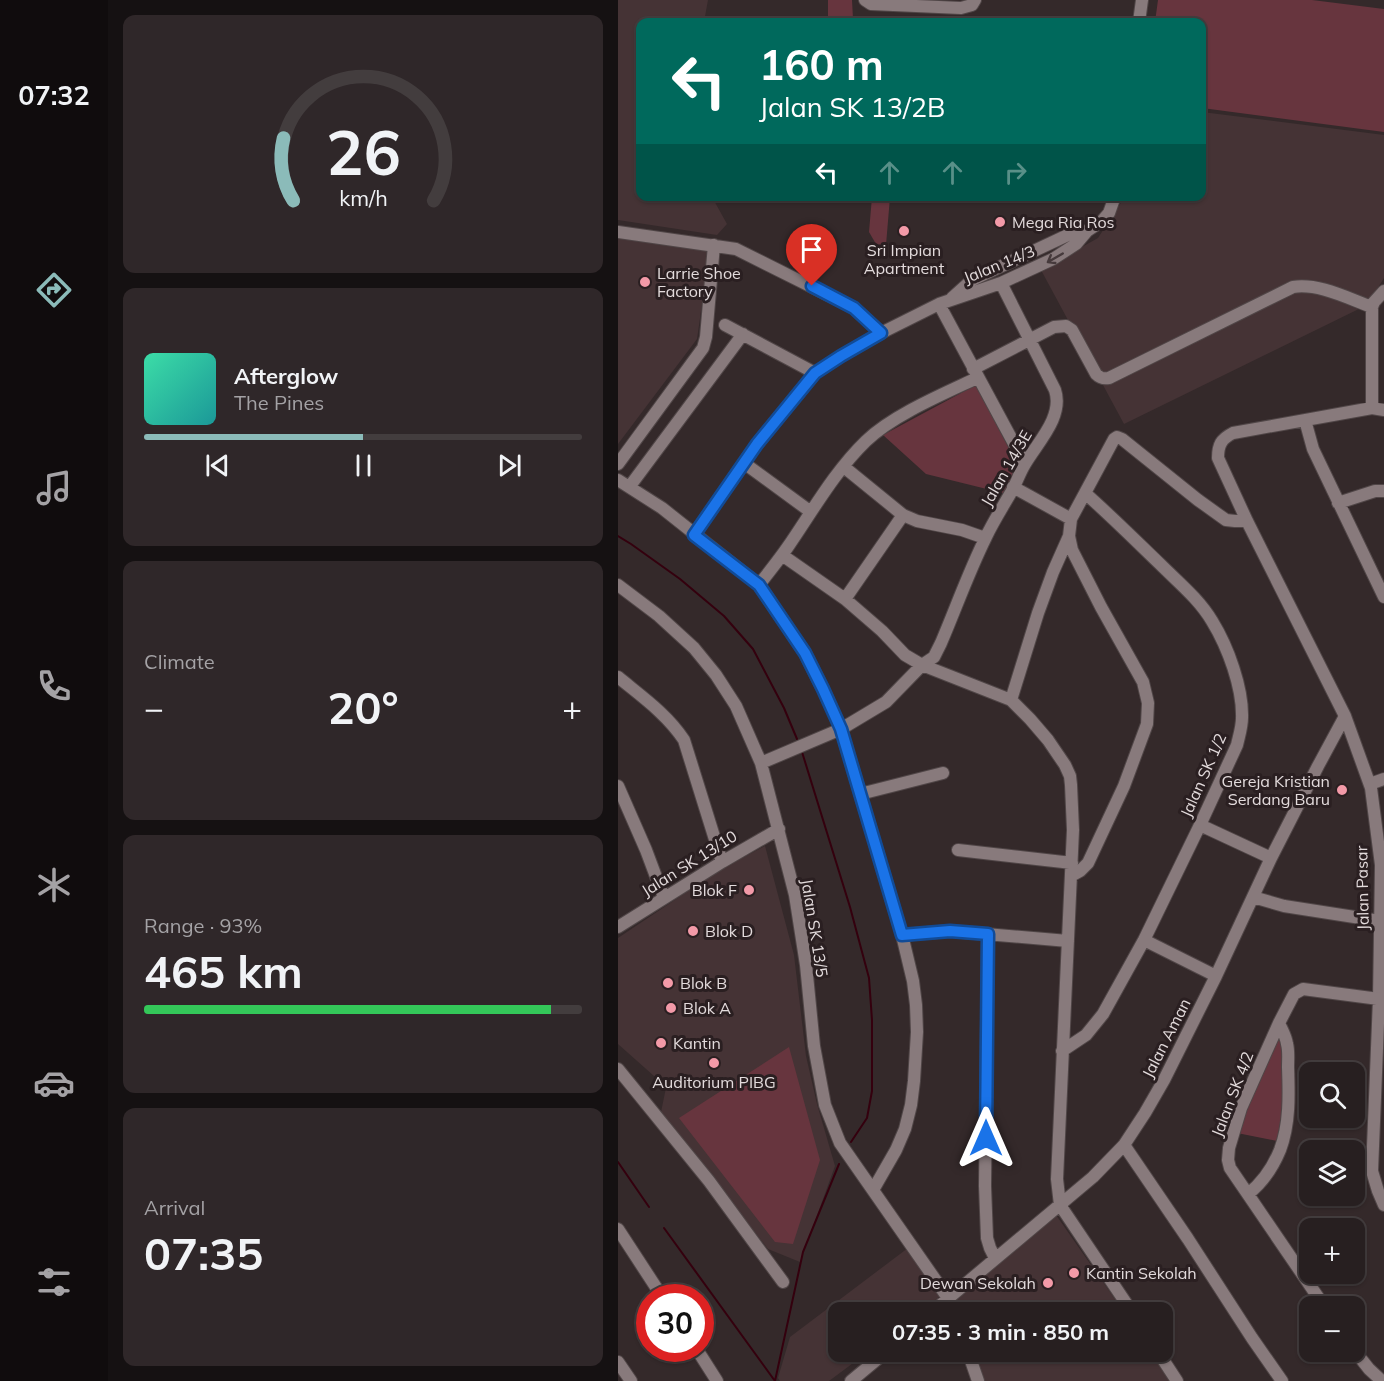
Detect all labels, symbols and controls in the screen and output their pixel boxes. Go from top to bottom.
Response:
text: 160 m [759,38,884,91]
icon: left [660,42,738,120]
text: 07:32 [18,78,90,112]
text: Jalan SK 13/2B [759,90,945,124]
text: 26 [326,112,400,191]
icon: left [810,156,843,189]
icon: ahead [873,156,906,189]
icon: ahead [936,156,969,189]
icon: right [999,156,1032,189]
text: km/h [339,184,387,211]
place label: Mega Ria Ros [1012,212,1115,232]
marker: Mega Ria Ros [993,215,1007,229]
pin [786,224,837,286]
marker: Sri Impian Apartment [897,224,911,238]
icon: arrive [795,233,828,266]
place label: Sri Impian Apartment [864,240,945,278]
street label: Jalan 14/3 [960,241,1038,287]
one-way arrow [1047,252,1064,264]
place label: Larrie Shoe Factory [657,263,741,301]
icon: directions [33,269,75,311]
marker: Larrie Shoe Factory [638,275,652,289]
text: Afterglow [234,362,338,390]
text: The Pines [234,390,324,415]
street label: Jalan 14/3E [976,426,1036,510]
icon: previous [201,449,234,482]
icon: pause [347,449,380,482]
icon: next [493,449,526,482]
icon: music [33,467,75,509]
text: Climate [144,649,215,674]
icon: phone [33,665,75,707]
text: 20° [327,679,399,735]
text: − [144,687,164,728]
text: + [562,687,582,728]
street label: Jalan SK 1/2 [1176,730,1230,820]
place label: Gereja Kristian Serdang Baru [1222,771,1330,809]
marker: Gereja Kristian Serdang Baru [1335,783,1349,797]
street label: Jalan SK 13/10 [637,826,741,900]
street label: Jalan Pasar [1351,845,1373,931]
icon: climate [33,864,75,906]
street label: Jalan SK 13/5 [797,877,833,979]
place label: Blok F [692,880,737,900]
marker: Blok F [742,883,756,897]
text: Range · 93% [144,913,262,938]
place label: Blok D [705,921,753,941]
marker: Blok D [686,924,700,938]
text: 465 km [144,943,303,999]
place label: Blok B [680,973,727,993]
marker: Blok B [661,976,675,990]
street label: Jalan Aman [1137,995,1195,1081]
place label: Blok A [683,998,731,1018]
marker: Blok A [664,1001,678,1015]
place label: Kantin [673,1033,721,1053]
marker: Kantin [654,1036,668,1050]
street label: Jalan SK 4/2 [1207,1048,1257,1140]
marker: Auditorium PIBG [707,1056,721,1070]
icon: car [33,1062,75,1104]
map controls [1299,1062,1365,1362]
button: search [1299,1062,1365,1128]
place label: Auditorium PIBG [652,1072,776,1092]
position arrow [954,1106,1018,1170]
button: layers [1299,1140,1365,1206]
text: Arrival [144,1195,205,1220]
button: + [1299,1218,1365,1284]
text: 07:35 [144,1225,263,1281]
icon: filters [33,1261,75,1303]
place label: Kantin Sekolah [1086,1263,1197,1283]
marker: Kantin Sekolah [1067,1266,1081,1280]
place label: Dewan Sekolah [920,1273,1036,1293]
marker: Dewan Sekolah [1041,1276,1055,1290]
speed limit sign: 30 [636,1284,714,1362]
button: − [1299,1296,1365,1362]
text: 07:35 · 3 min · 850 m [892,1318,1109,1346]

